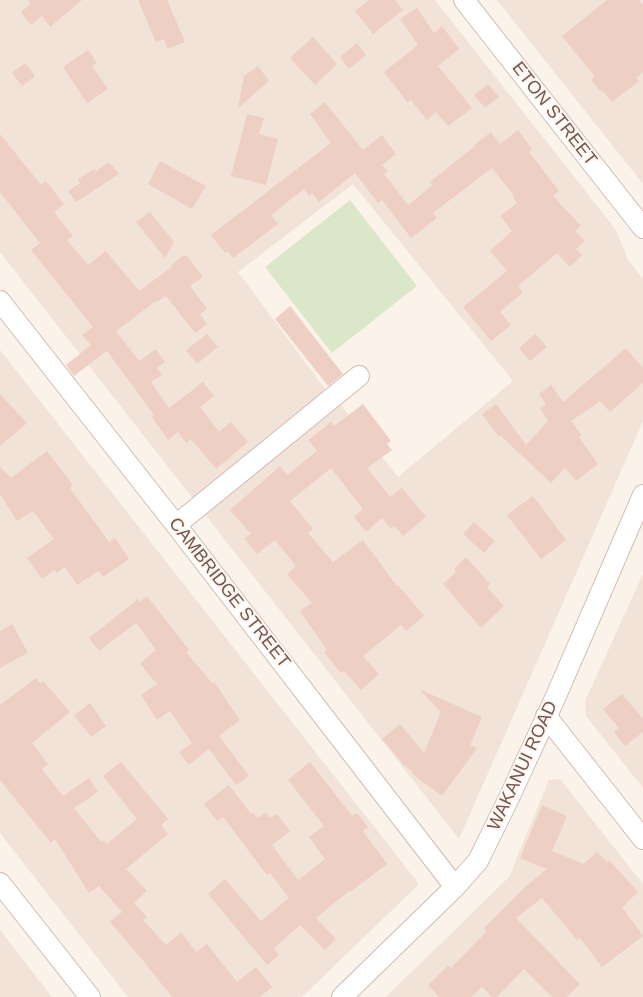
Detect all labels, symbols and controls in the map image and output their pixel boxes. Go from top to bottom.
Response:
street label: ETON STREET [507,58,601,170]
street label: CAMBRIDGE STREET [164,513,294,673]
street label: WAKANUI ROAD [484,698,562,834]

